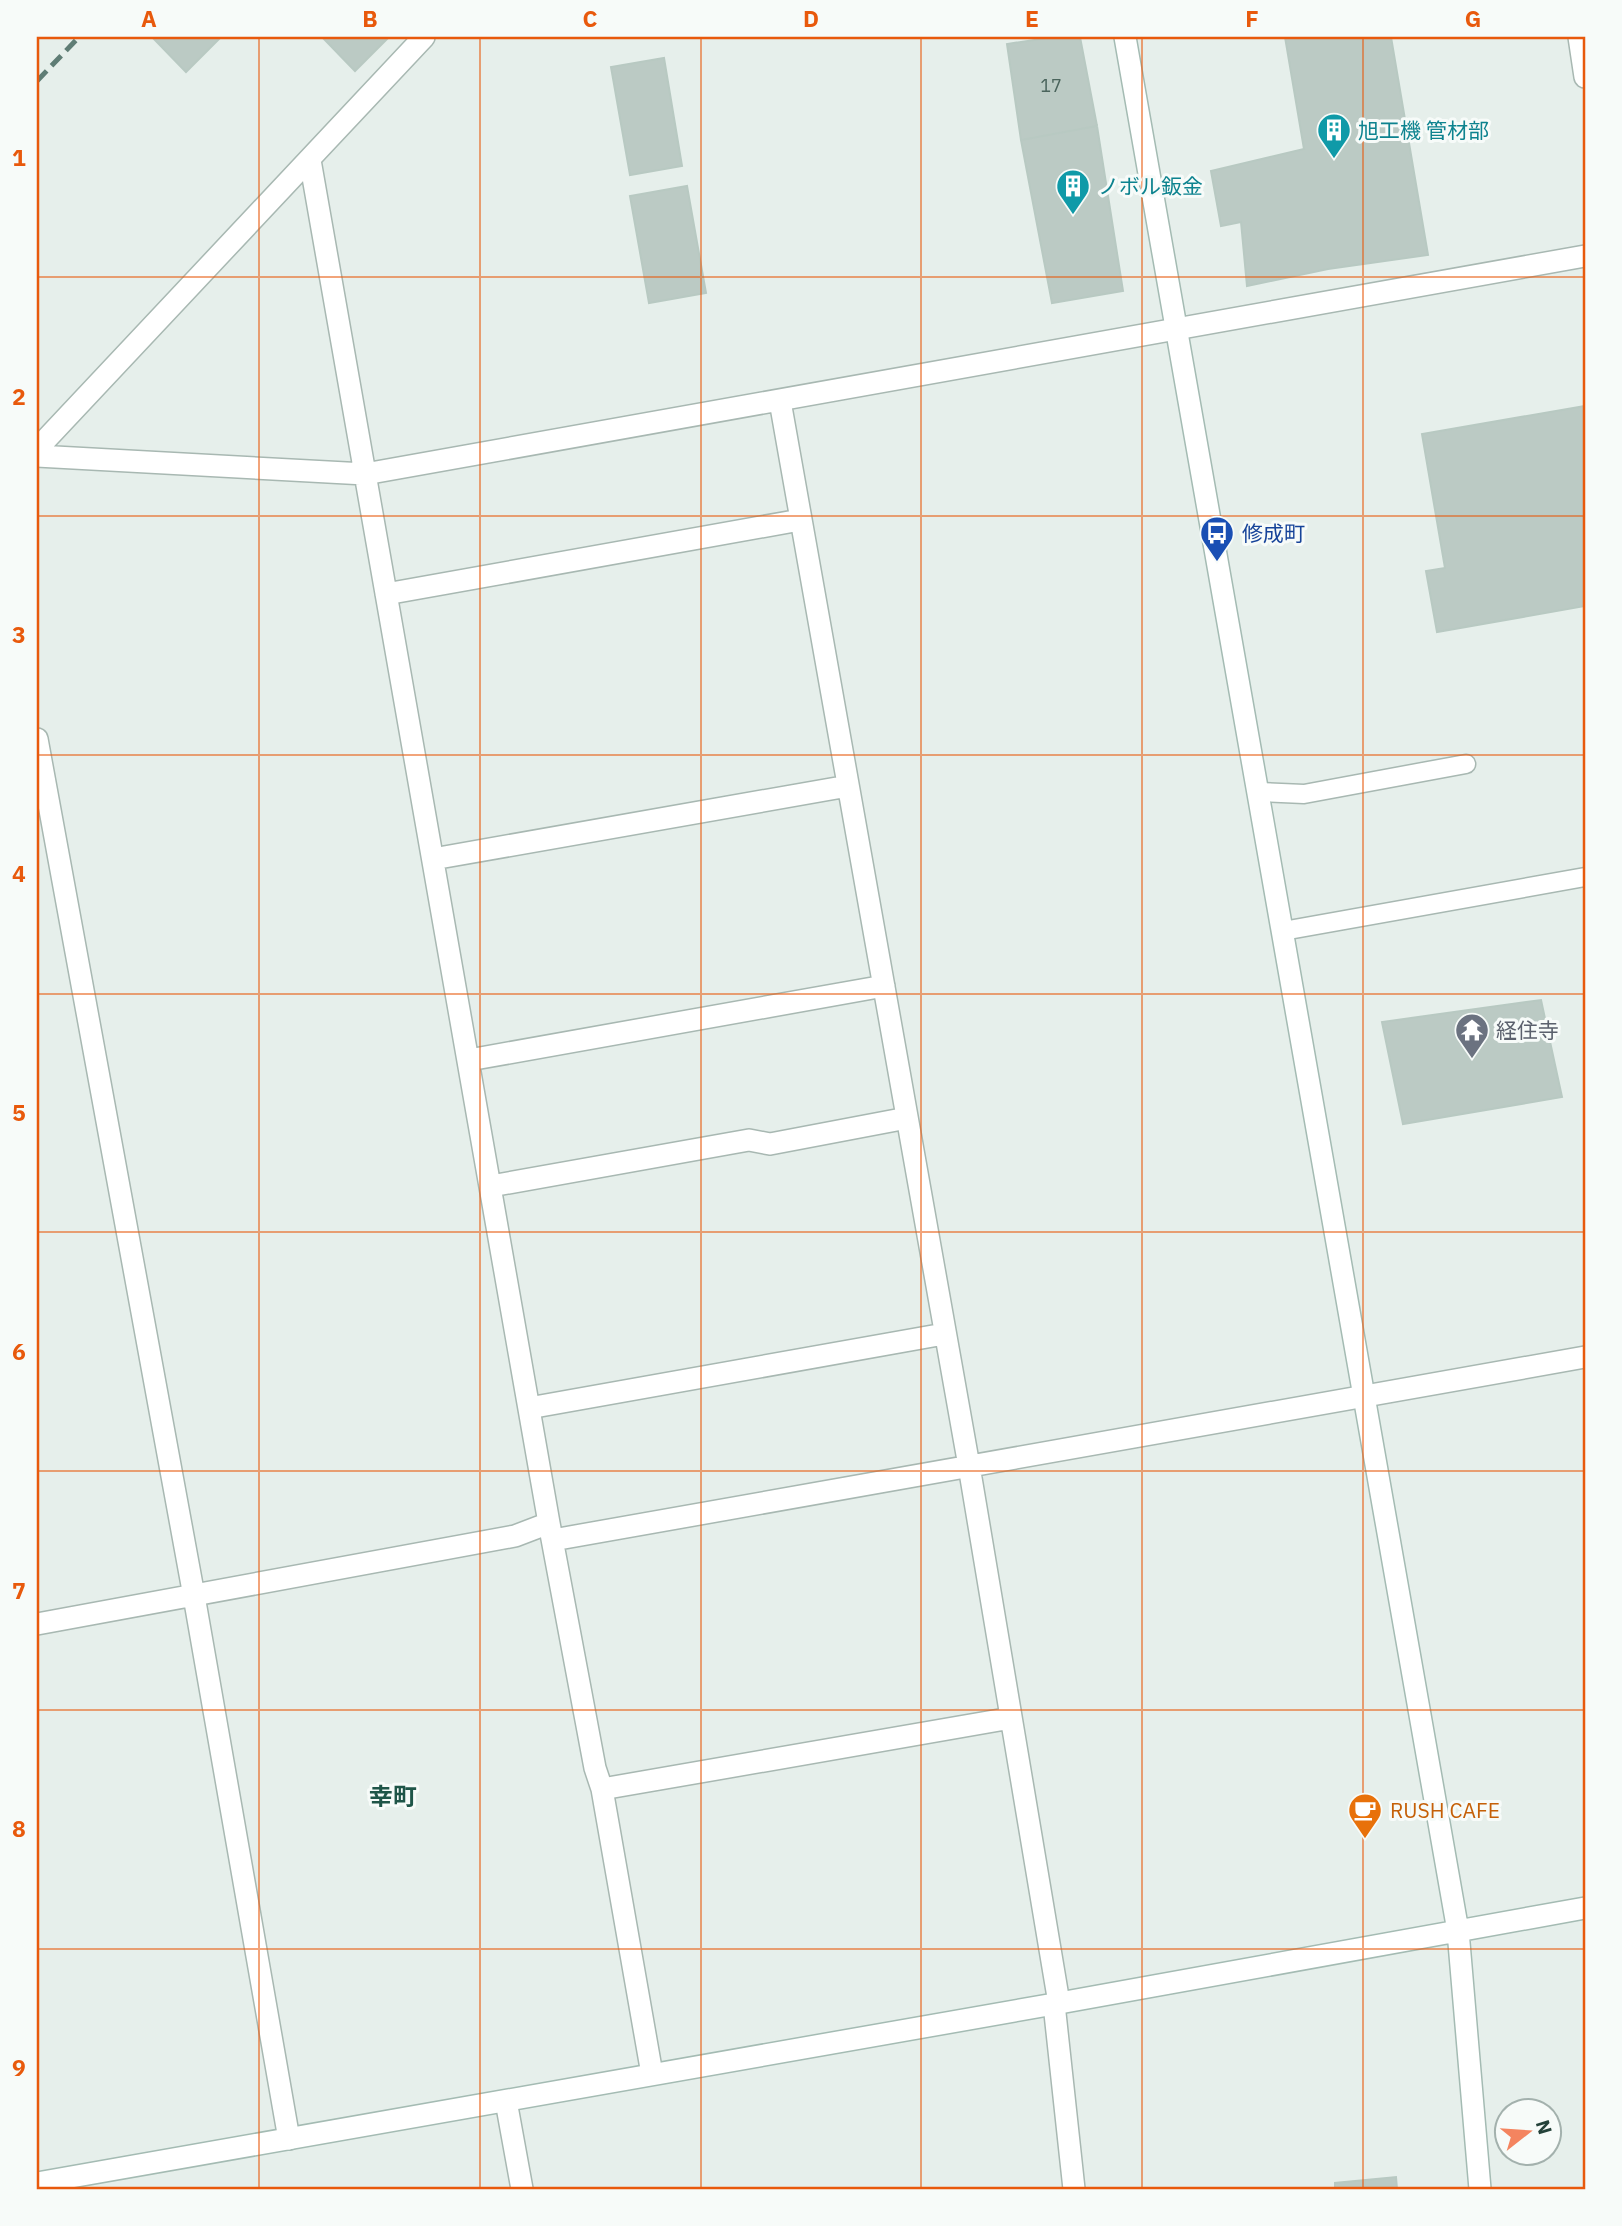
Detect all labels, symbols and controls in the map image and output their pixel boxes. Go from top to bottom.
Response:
text: A [141,3,157,33]
text: B [362,3,378,33]
text: C [583,3,598,33]
text: D [803,3,819,33]
text: E [1025,3,1039,33]
text: F [1245,3,1259,33]
text: G [1465,3,1481,33]
house number: 17 [1040,74,1062,97]
building icon: 旭工機 管材部 [1315,111,1353,160]
place label: 旭工機 管材部 [1358,116,1489,144]
text: 1 [12,142,26,172]
building icon: ノボル鈑金 [1054,167,1092,216]
place label: ノボル鈑金 [1098,172,1203,200]
text: 2 [12,381,26,411]
bus stop icon: 修成町 [1198,514,1236,563]
place label: 修成町 [1242,519,1305,547]
text: 3 [12,619,26,649]
text: 4 [12,858,26,888]
temple icon: 経住寺 [1453,1011,1491,1060]
place label: 経住寺 [1496,1016,1559,1044]
text: 5 [12,1097,26,1127]
text: 6 [12,1336,26,1366]
text: 7 [12,1575,26,1605]
district label: 幸町 [369,1780,417,1812]
cafe icon: RUSH CAFE [1346,1791,1384,1840]
place label: RUSH CAFE [1390,1796,1500,1824]
text: 8 [12,1813,26,1843]
text: 9 [12,2052,26,2082]
north arrow [1492,2096,1562,2166]
text: N [1531,2117,1558,2137]

